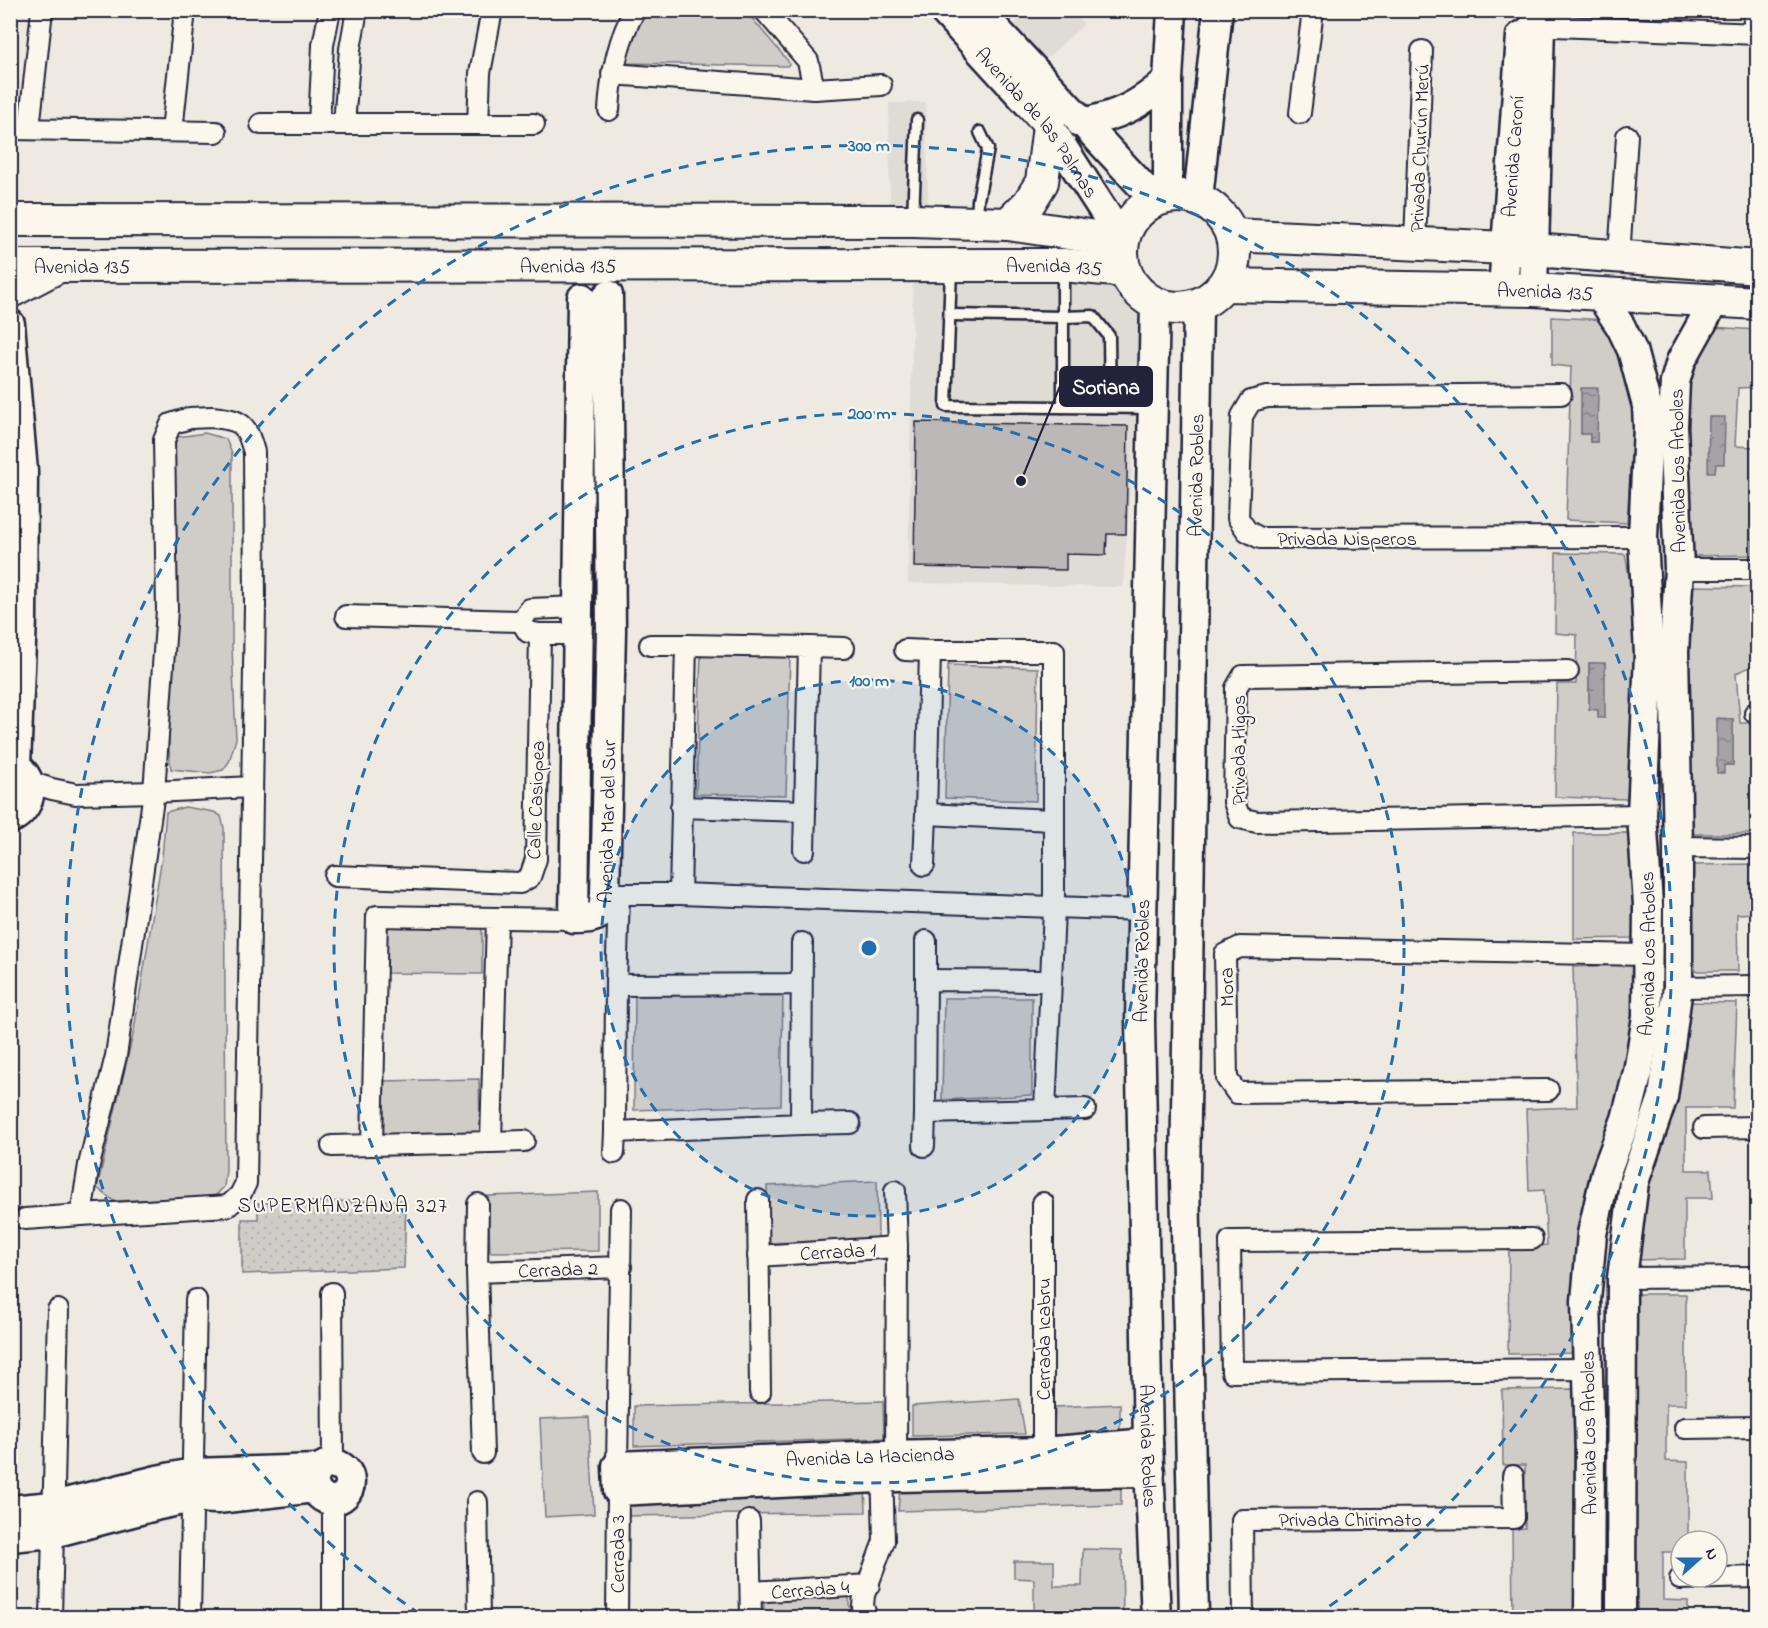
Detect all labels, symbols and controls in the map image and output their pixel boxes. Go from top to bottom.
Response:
street label: Avenida de las Palmas [967,42,1104,205]
street label: Privada Churún Merú [1404,63,1439,233]
street label: Avenida Caroní [1496,95,1534,218]
text: 300 m [847,134,890,160]
street label: Avenida 135 [520,253,616,283]
street label: Avenida 135 [1006,253,1103,286]
street label: Avenida 135 [34,254,130,283]
street label: Avenida 135 [1497,277,1594,310]
callout: Soriana [1060,367,1152,406]
text: Soriana [1072,374,1140,404]
street label: Avenida Los Arboles [1664,388,1695,553]
text: 200 m [847,402,891,428]
street label: Avenida Robles [1183,413,1213,537]
street label: Privada Nisperos [1277,526,1417,555]
text: 100 m [849,669,889,695]
street label: Privada Higos [1226,695,1256,805]
street label: Avenida Mar del Sur [592,739,626,905]
street label: Calle Casiopea [521,740,554,860]
street label: Avenida Los Arboles [1632,870,1665,1039]
street label: Avenida Robles [1128,899,1159,1023]
centre of rings [859,938,879,958]
street label: Mora [1214,967,1243,1007]
district label: SUPERMANZANA 327 [238,1192,448,1222]
street label: Cerrada 1 [799,1237,877,1270]
street label: Cerrada 2 [518,1256,599,1287]
street label: Cerrada Icabru [1031,1278,1060,1400]
street label: Avenida Los Arboles [1575,1350,1606,1515]
street label: Avenida Robles [1130,1384,1163,1508]
street label: Avenida La Hacienda [785,1441,955,1476]
street label: Privada Chirimato [1278,1507,1422,1536]
street label: Cerrada 3 [605,1515,634,1593]
north arrow [1669,1529,1729,1589]
text: N [1698,1545,1724,1564]
street label: Cerrada 4 [770,1574,850,1609]

